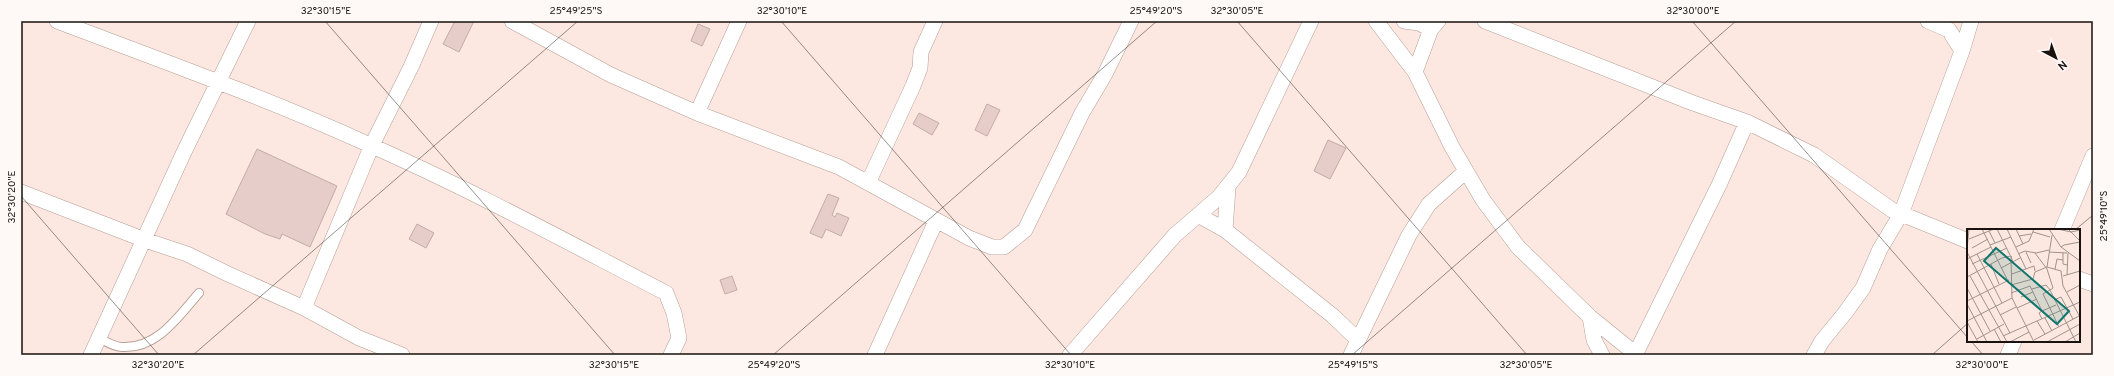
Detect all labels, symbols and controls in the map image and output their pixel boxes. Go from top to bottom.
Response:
text: 32°30'15"E [301,5,351,18]
text: 25°49'25"S [550,5,602,18]
text: 32°30'10"E [757,5,807,18]
text: 25°49'20"S [1129,5,1183,18]
text: 32°30'05"E [1210,5,1264,18]
text: 32°30'00"E [1666,5,1720,18]
north arrow [2036,38,2076,78]
text: N [2054,57,2069,73]
text: 32°30'20"E [6,170,19,224]
text: 25°49'10"S [2098,191,2111,241]
inset map [1967,229,2080,342]
text: 32°30'20"E [131,359,185,372]
text: 32°30'15"E [589,359,639,372]
text: 25°49'20"S [747,359,801,372]
text: 32°30'10"E [1045,359,1095,372]
text: 25°49'15"S [1328,359,1378,372]
text: 32°30'05"E [1499,359,1553,372]
text: 32°30'00"E [1955,359,2009,372]

